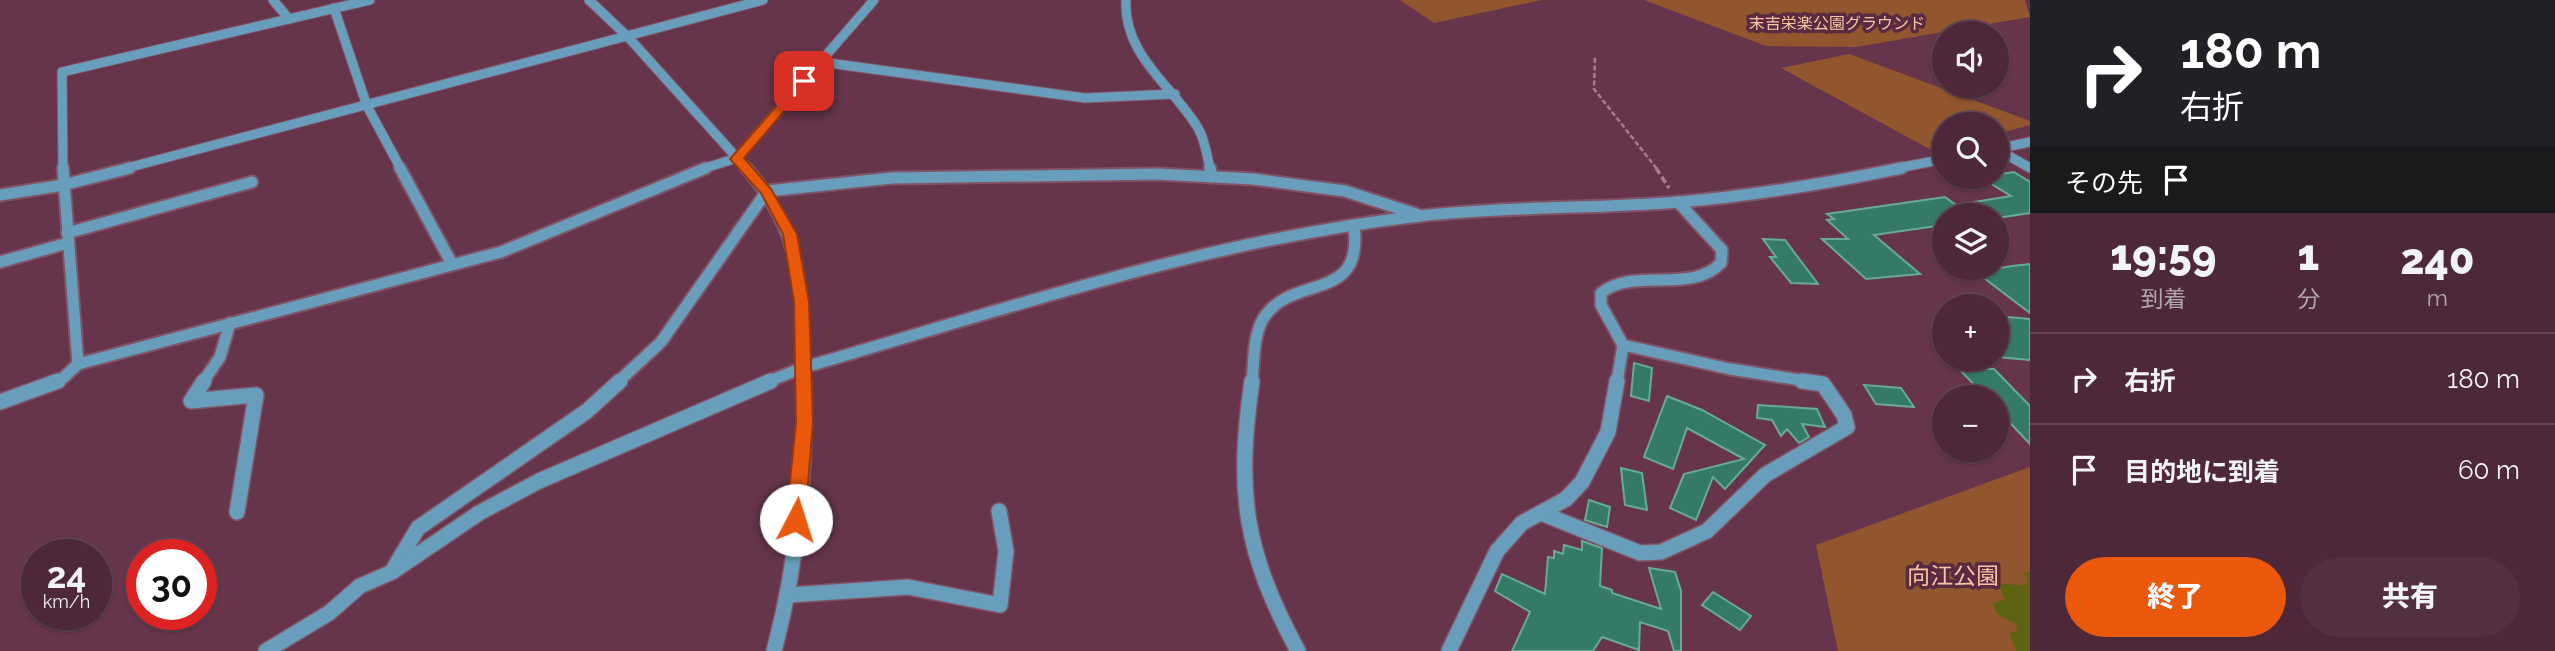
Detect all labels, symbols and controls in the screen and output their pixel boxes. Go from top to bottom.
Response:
park label: 末吉栄楽公園グラウンド [1749,14,1925,33]
map controls [1932,21,2009,462]
button: sound [1932,21,2009,98]
text: 180 m [2180,22,2321,79]
icon: right [2065,28,2156,119]
pin [774,51,834,111]
icon: arrive [785,62,823,100]
text: 右折 [2180,88,2244,125]
button: search [1932,112,2009,189]
icon: arrive [2157,161,2195,199]
text: その先 [2065,168,2143,198]
button: layers [1932,203,2009,280]
text: 19:59 [2110,231,2217,280]
text: 1 [2297,231,2319,280]
text: 240 [2400,235,2475,284]
text: m [2427,284,2448,311]
text: 到着 [2140,285,2186,312]
text: 分 [2297,285,2320,312]
button: + [1932,294,2009,371]
icon: right [2065,360,2103,398]
text: 180 m [2447,364,2520,394]
text: 右折 [2124,366,2176,396]
button: − [1932,385,2009,462]
icon: arrive [2065,451,2103,489]
text: 60 m [2458,455,2520,485]
text: 目的地に到着 [2124,457,2280,487]
position arrow [759,483,833,557]
speed limit sign: 30 [126,539,217,630]
text: 24 [47,555,86,596]
button: 終了 [2065,557,2286,637]
button: 共有 [2300,557,2520,637]
park label: 向江公園 [1907,562,1999,589]
text: km/h [43,591,90,612]

